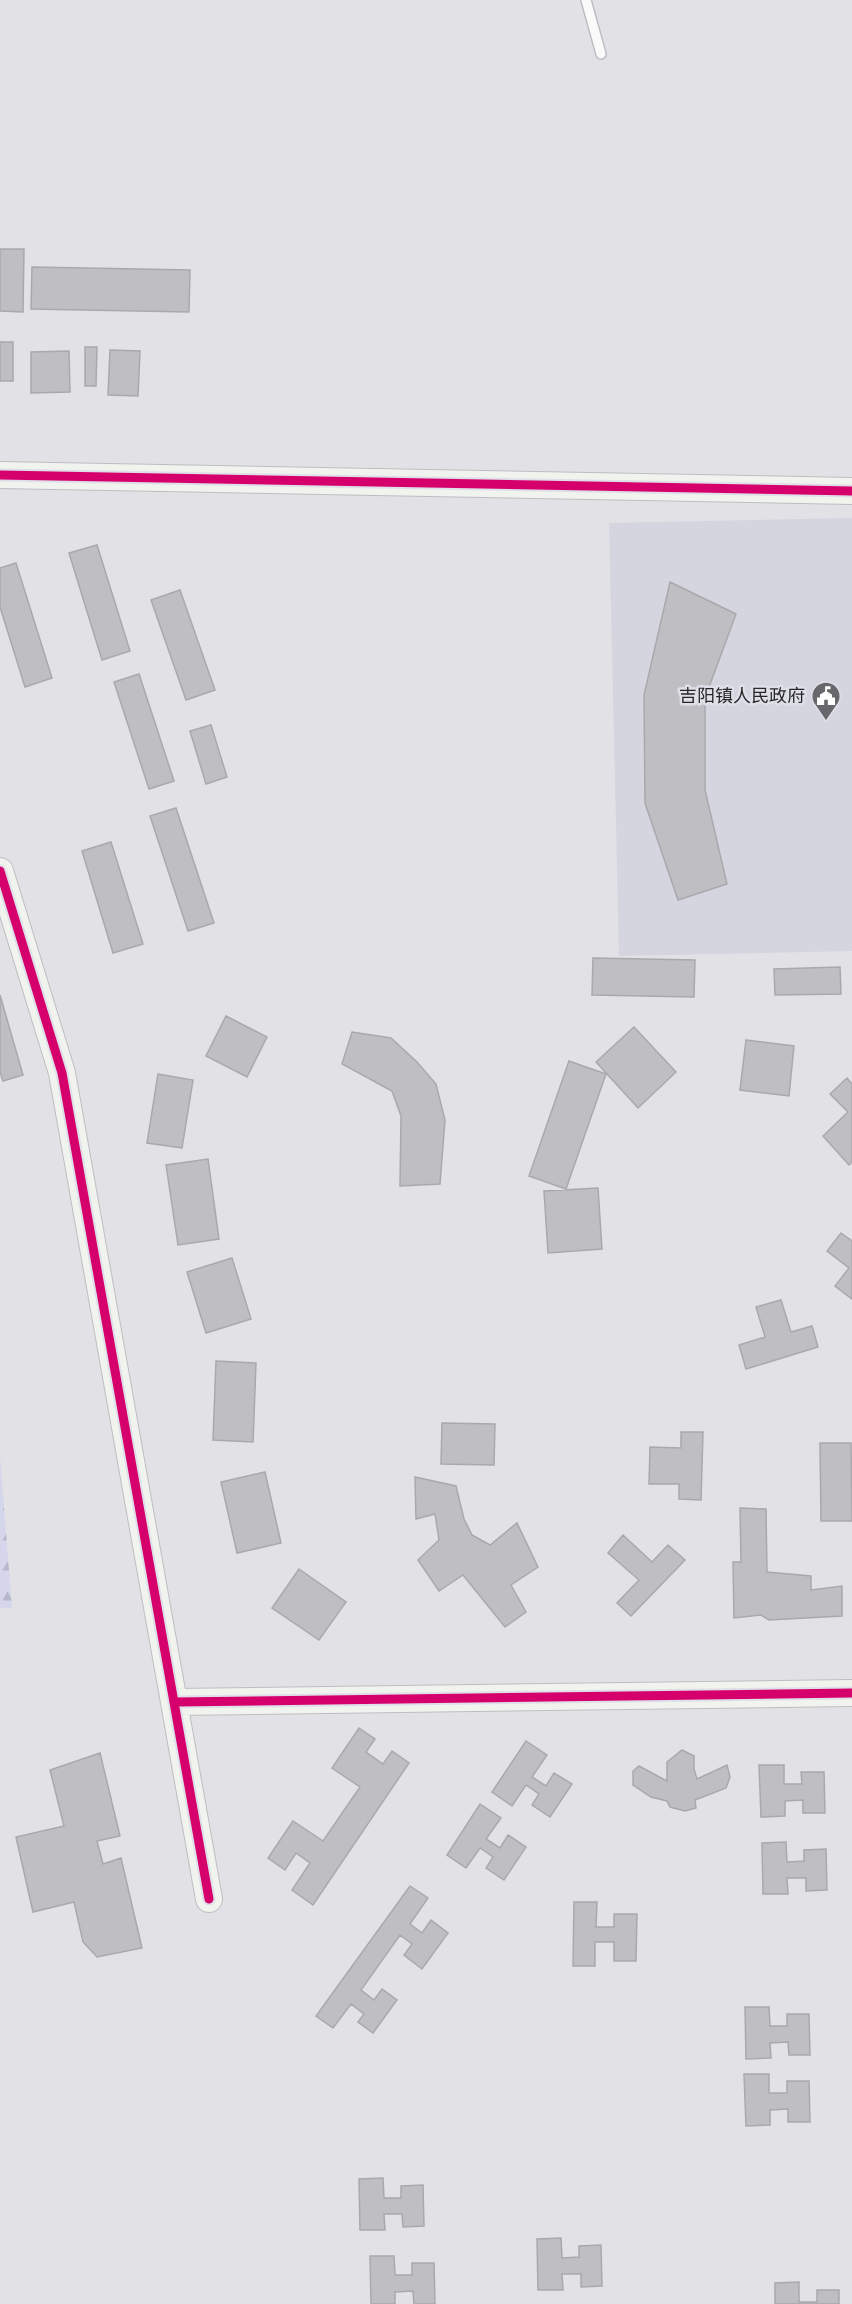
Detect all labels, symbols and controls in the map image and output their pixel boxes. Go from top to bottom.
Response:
public building icon: 吉阳镇人民政府 [810,680,842,722]
place label: 吉阳镇人民政府 [679,683,805,709]

